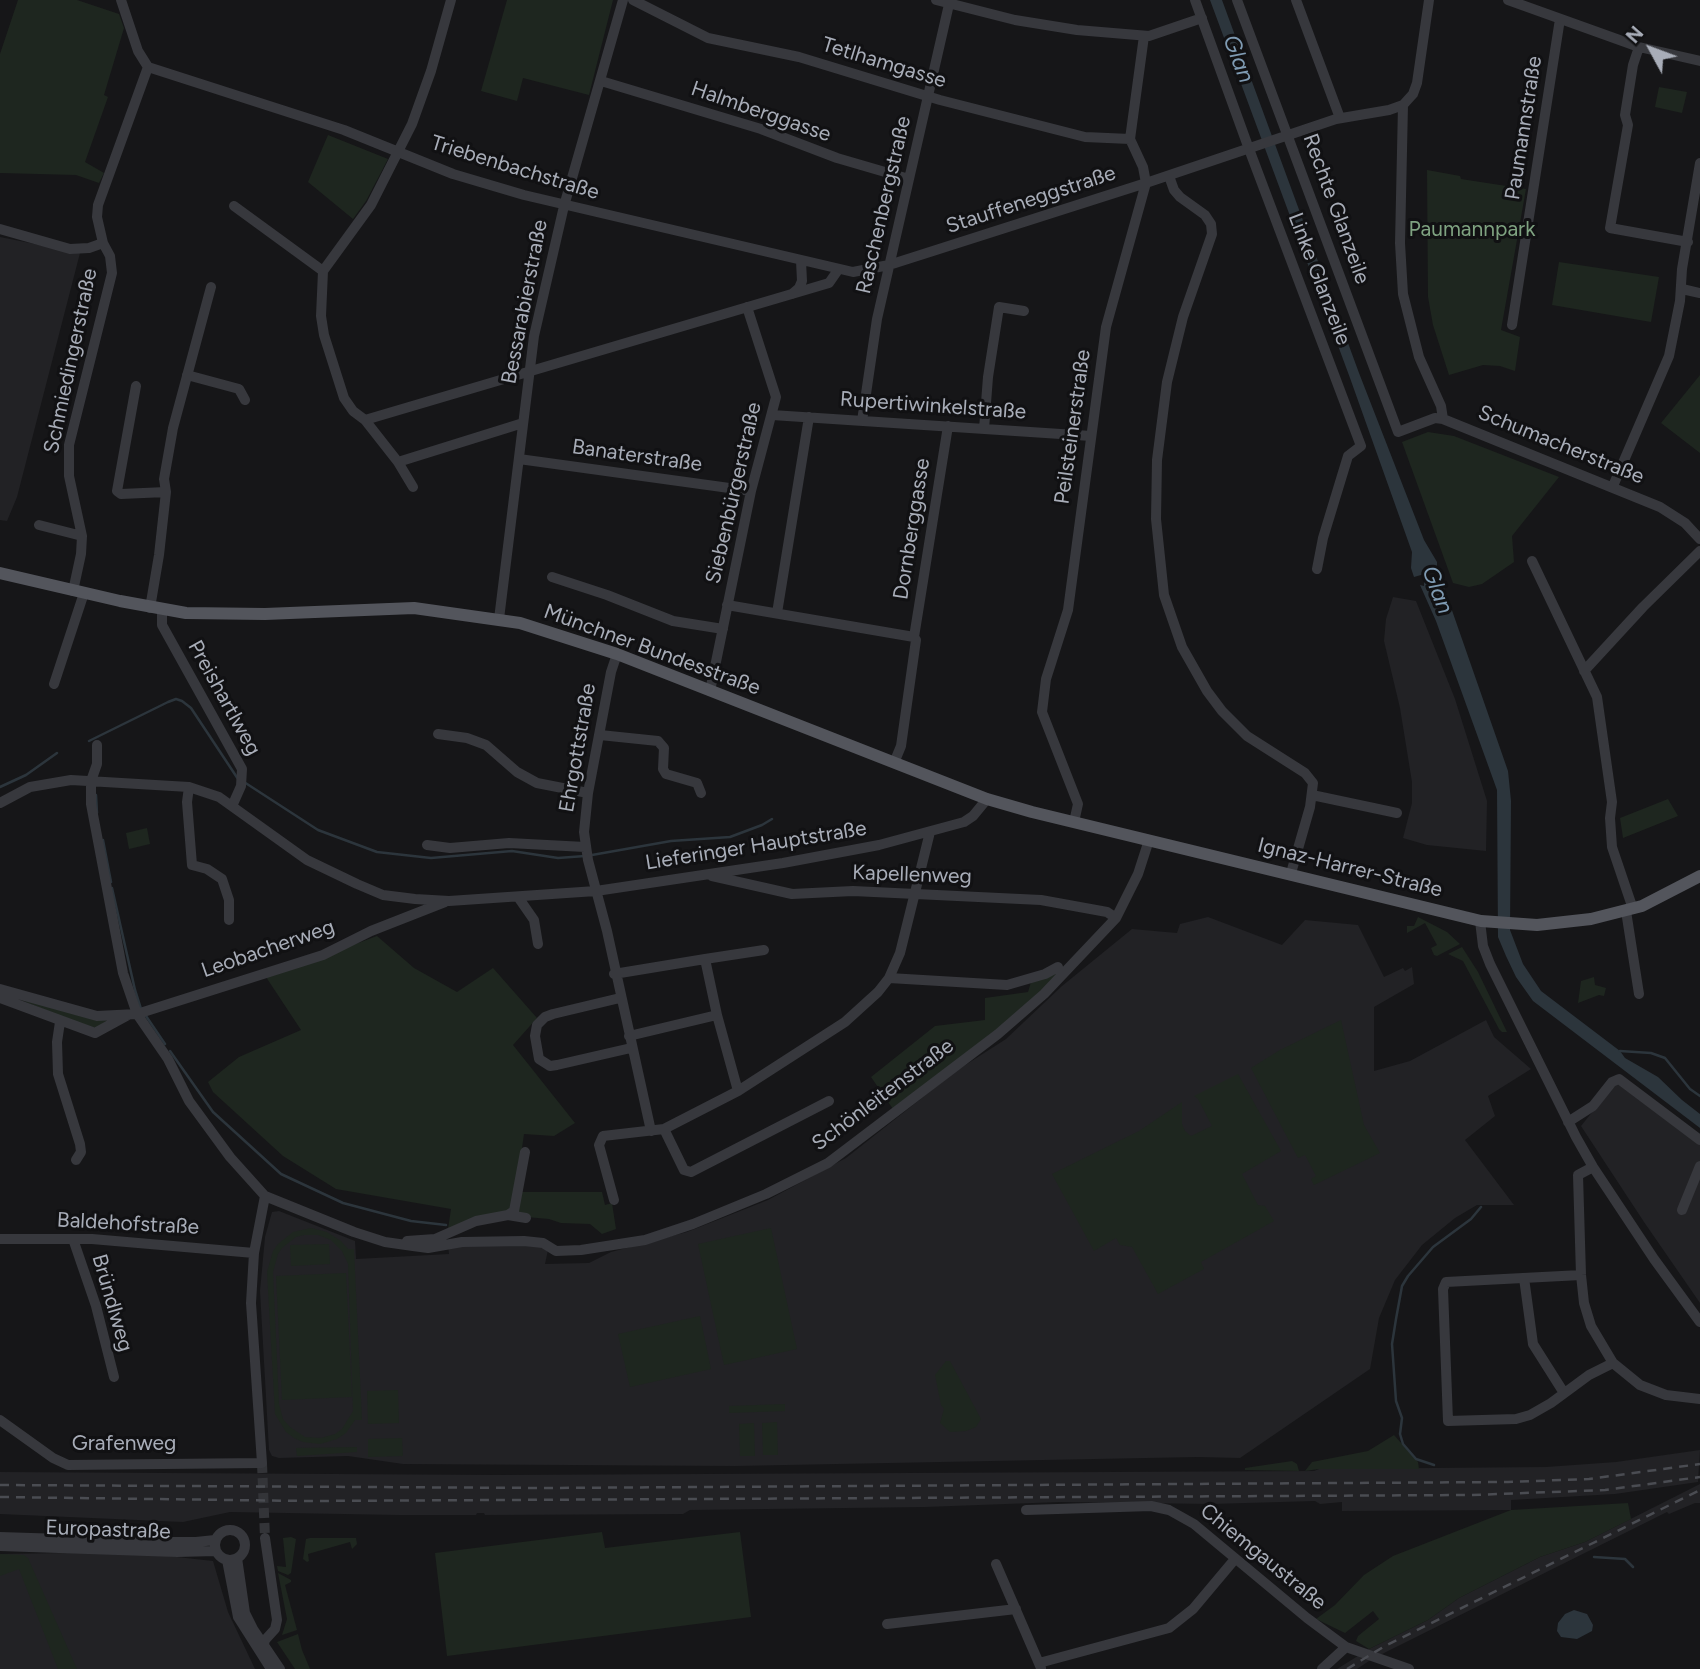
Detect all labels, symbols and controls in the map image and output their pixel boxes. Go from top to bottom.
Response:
north arrow [1616,14,1686,84]
text: N [1621,22,1648,48]
water label: Glan [1216,31,1260,87]
street label: Tetlhamgasse [819,32,949,94]
street label: Paumannstraße [1500,54,1548,202]
street label: Halmberggasse [688,76,834,148]
street label: Raschenbergstraße [851,114,917,296]
street label: Triebenbachstraße [428,130,602,206]
street label: Rechte Glanzeile [1297,130,1375,288]
street label: Stauffeneggstraße [943,161,1119,239]
street label: Linke Glanzeile [1282,209,1356,349]
park label: Paumannpark [1409,217,1535,243]
street label: Bessarabierstraße [497,218,553,386]
street label: Schmiedingerstraße [39,266,103,456]
street label: Peilsteinerstraße [1050,348,1096,506]
street label: Rupertiwinkelstraße [839,387,1027,425]
street label: Siebenbürgerstraße [701,400,767,586]
street label: Schumacherstraße [1474,400,1648,490]
street label: Banaterstraße [570,434,704,478]
street label: Dornberggasse [888,457,936,601]
water label: Glan [1415,562,1459,618]
street label: Münchner Bundesstraße [540,599,764,701]
street label: Preishartlweg [182,636,266,760]
street label: Ehrgottstraße [554,682,602,814]
street label: Lieferinger Hauptstraße [644,816,868,876]
street label: Ignaz-Harrer-Straße [1255,833,1445,903]
street label: Kapellenweg [852,860,972,890]
street label: Leobacherweg [198,914,338,984]
street label: Schönleitenstraße [807,1034,959,1156]
street label: Baldehofstraße [56,1208,200,1240]
street label: Bründlweg [86,1251,138,1355]
street label: Grafenweg [72,1431,176,1457]
street label: Chiemgaustraße [1195,1499,1331,1615]
street label: Europastraße [45,1515,171,1545]

